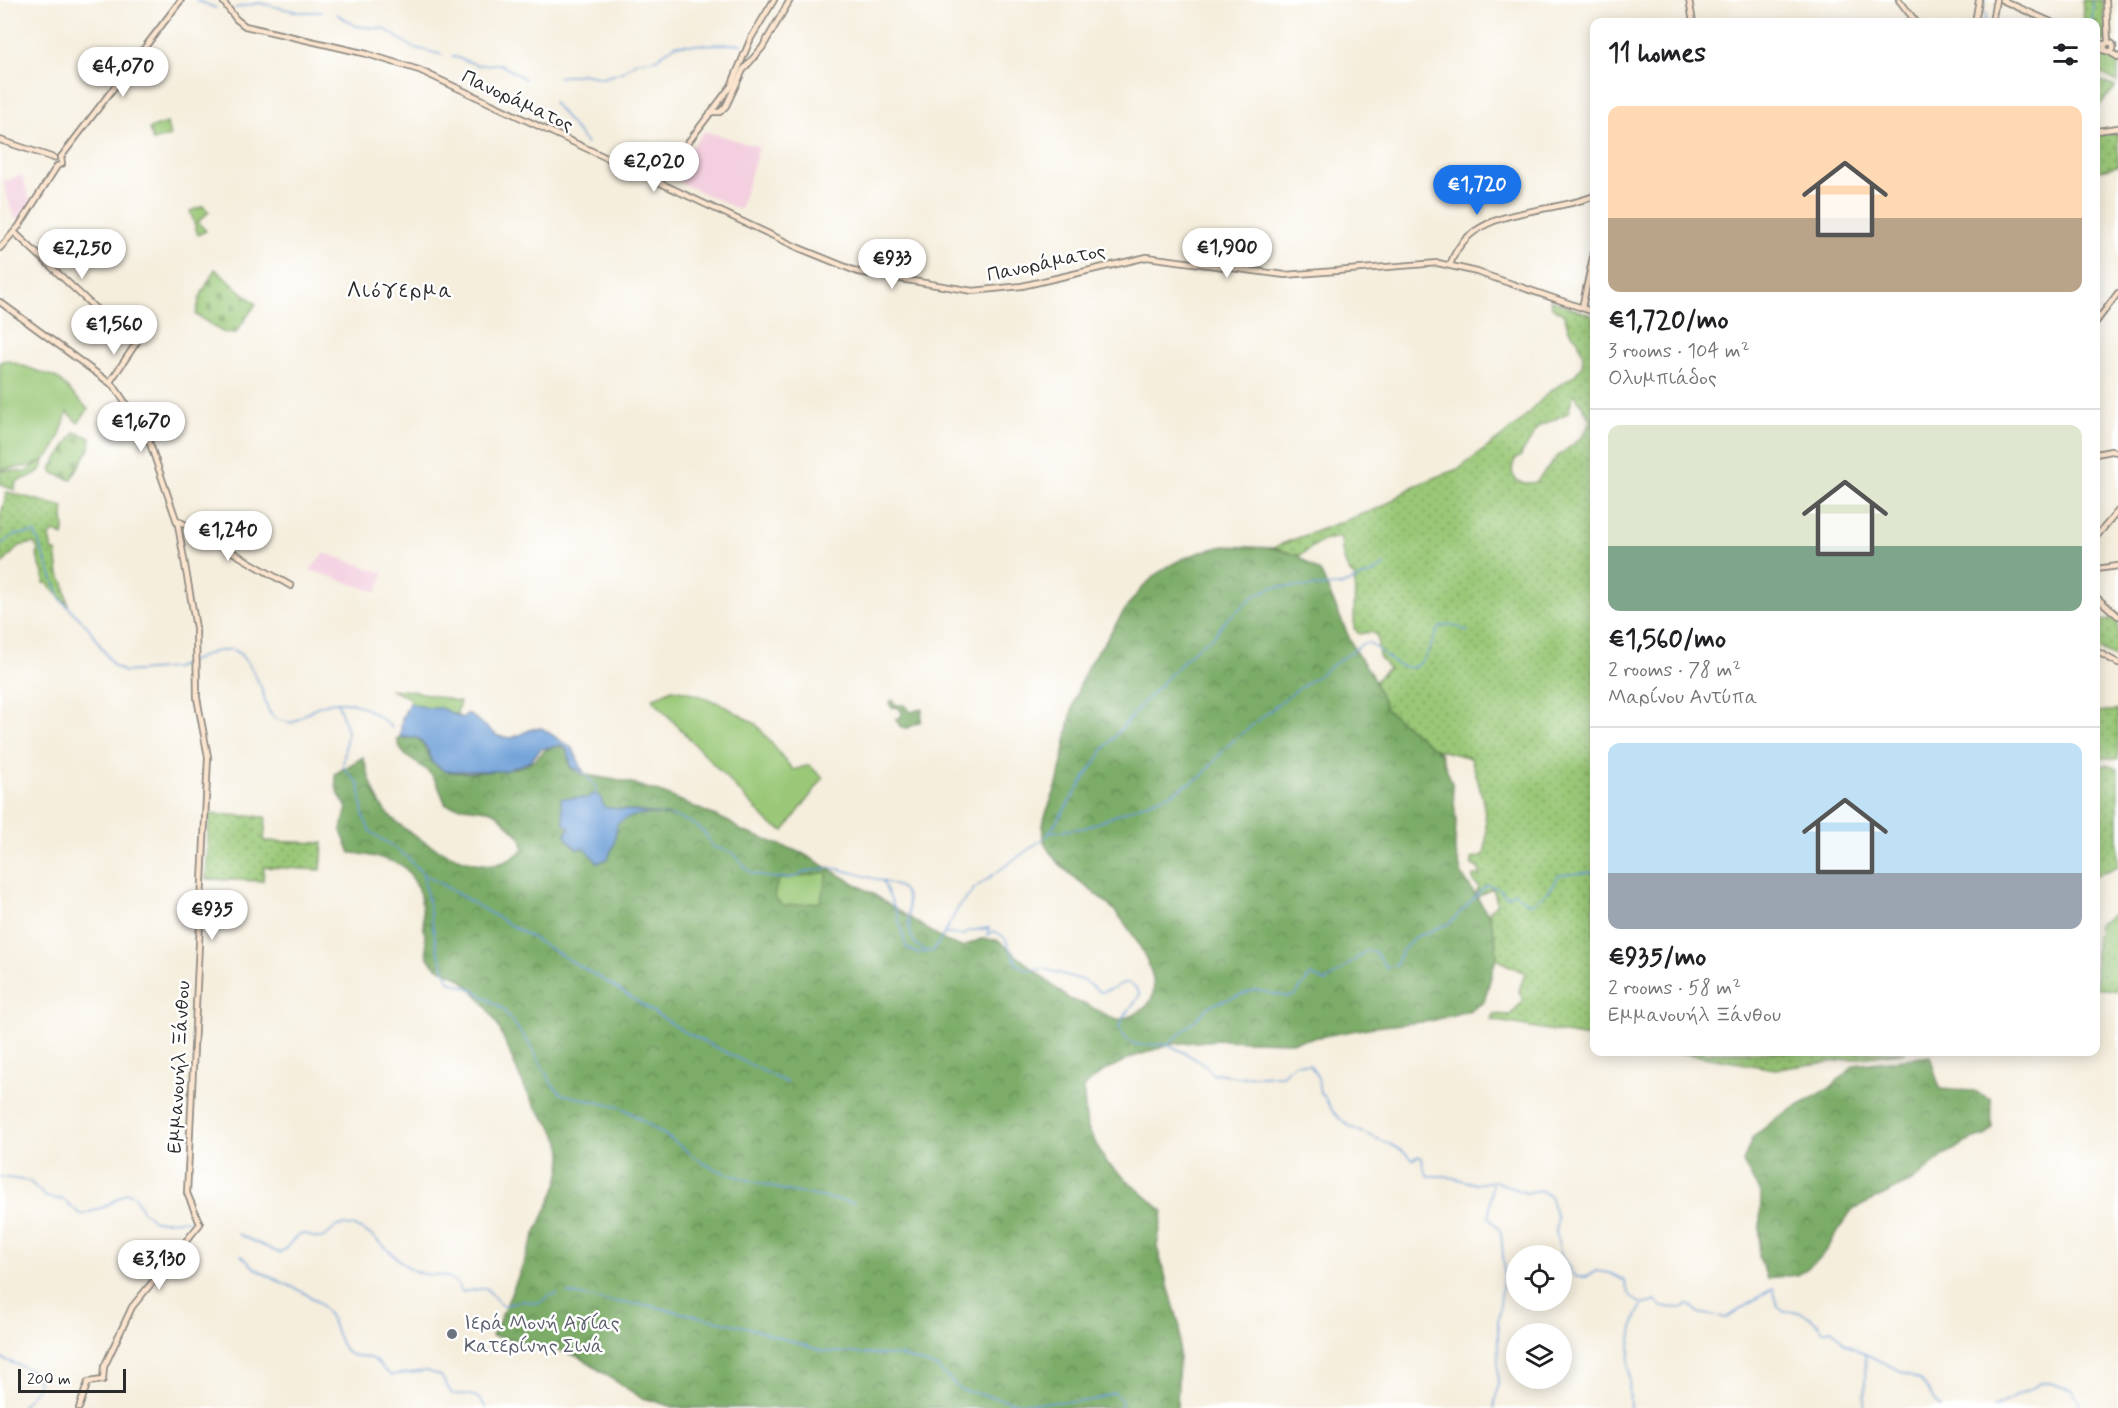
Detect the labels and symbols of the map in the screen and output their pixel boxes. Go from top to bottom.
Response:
pin: €4,070 [74,47,172,98]
street label: Πανοράματος [457,64,578,139]
pin: €2,020 [605,142,703,193]
pin: €1,720 [1428,165,1526,216]
pin: €1,900 [1178,228,1276,279]
pin: €2,250 [33,229,131,280]
street label: Πανοράματος [985,238,1108,289]
pin: €933 [856,239,928,290]
district label: Λιόγερμα [347,277,453,305]
pin: €1,560 [65,305,163,356]
pin: €1,670 [92,402,190,453]
pin: €1,240 [179,511,277,562]
pin: €935 [176,890,248,941]
street label: Εμμανουήλ Ξάνθου [161,980,198,1154]
pin: €3,130 [110,1240,208,1291]
place label: Ιερά Μονή Αγίας Κατερίνης Σινά [464,1310,620,1360]
marker: Ιερά Μονή Αγίας Κατερίνης Σινά [445,1327,459,1341]
scale bar [18,1366,126,1394]

